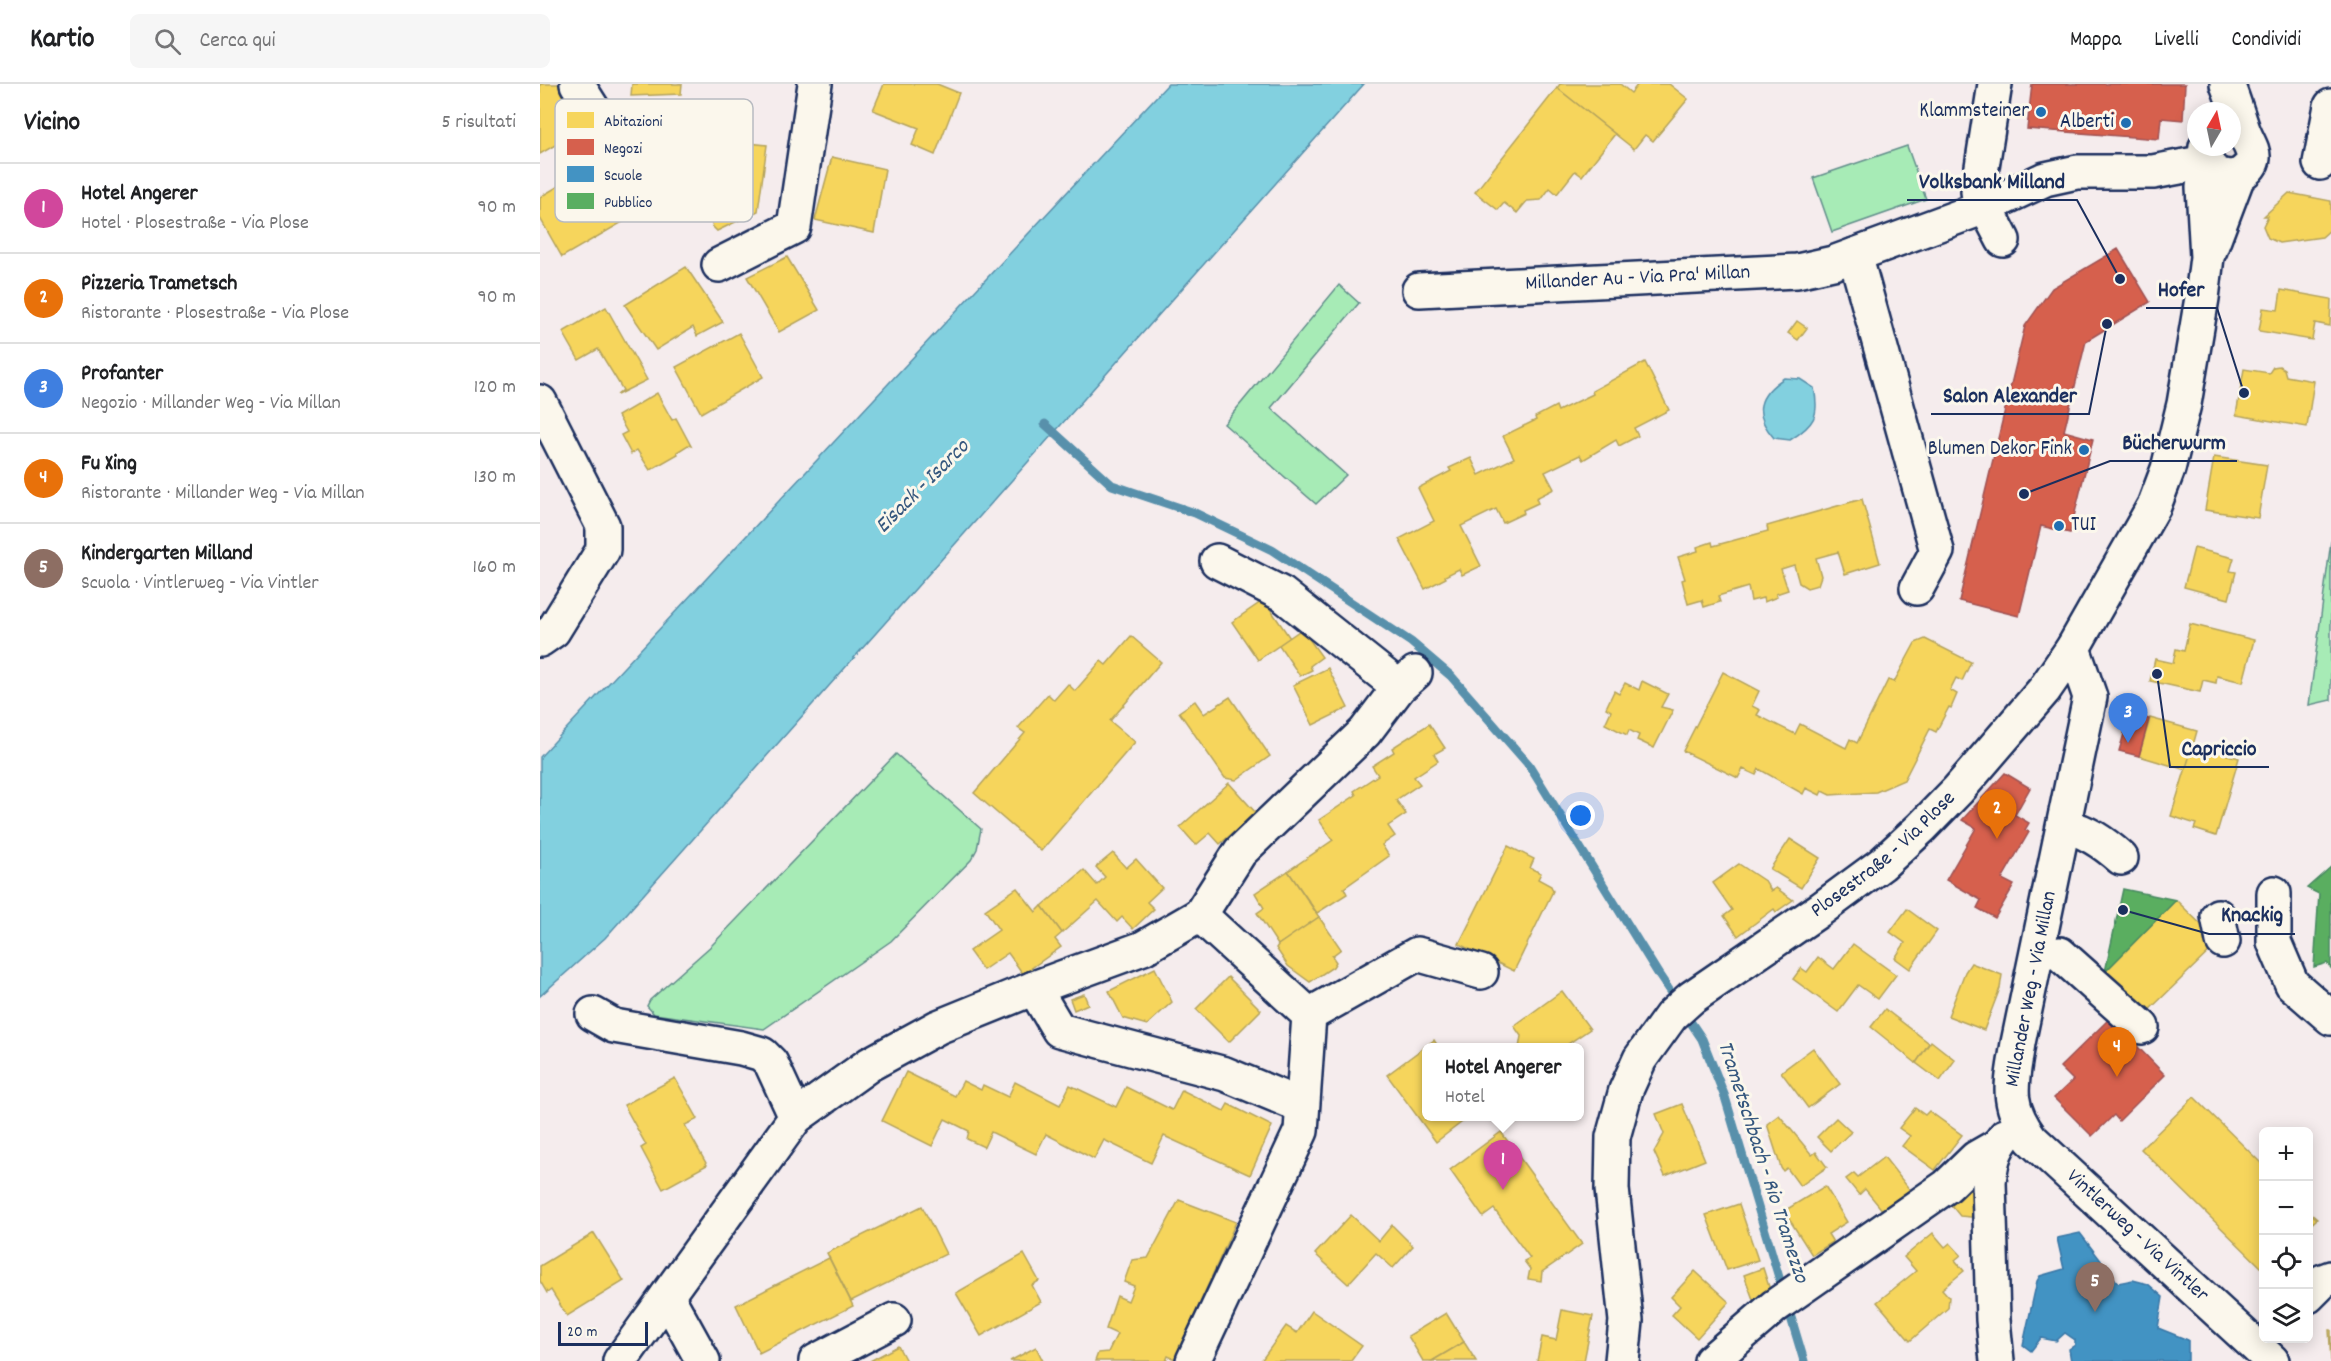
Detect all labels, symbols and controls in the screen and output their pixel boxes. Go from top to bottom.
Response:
search box [130,14,550,68]
text: Kartio [30,21,94,61]
icon: search [151,25,184,58]
text: Cerca qui [199,26,276,57]
text: Mappa [2070,26,2121,56]
text: Livelli [2154,26,2199,56]
text: Condividi [2232,26,2301,56]
place label: Klammsteiner [1919,97,2029,127]
legend [555,99,753,222]
north arrow [2187,102,2241,156]
text: Vicino [24,105,80,142]
marker: Klammsteiner [2034,105,2048,119]
place label: Alberti [2060,108,2114,138]
text: 5 risultati [441,109,516,137]
text: Abitazioni [604,111,663,134]
marker: Alberti [2119,116,2133,130]
text: Negozi [604,138,642,161]
callout: Volksbank Milland [1907,160,2077,200]
text: Scuole [604,165,642,188]
text: Volksbank Milland [1919,168,2065,199]
text: Hotel Angerer [81,179,198,210]
text: Pubblico [604,192,652,215]
text: 1 [41,194,46,222]
text: 90 m [478,194,516,222]
text: Hotel · Plosestraße - Via Plose [81,210,309,238]
street label: Millander Au - Via Pra' Millan [1524,258,1751,300]
callout: Hofer [2146,268,2217,308]
text: Pizzeria Trametsch [81,269,237,300]
text: Hofer [2158,276,2205,307]
text: 2 [39,284,48,312]
text: 90 m [478,284,516,312]
text: Ristorante · Plosestraße - Via Plose [81,300,349,328]
text: Profanter [81,359,163,390]
text: 3 [39,374,48,402]
text: 120 m [474,374,516,402]
callout: Salon Alexander [1931,374,2089,414]
text: Salon Alexander [1943,382,2078,413]
text: Negozio · Millander Weg - Via Millan [81,390,341,418]
callout: Bücherwurm [2110,421,2237,461]
text: Bücherwurm [2122,429,2226,460]
water label: Eisack - Isarco [869,432,978,541]
place label: Blumen Dekor Fink [1928,435,2072,465]
marker: Blumen Dekor Fink [2077,443,2091,457]
text: Fu Xing [81,449,137,480]
text: 4 [39,464,48,492]
text: 130 m [474,464,516,492]
text: Ristorante · Millander Weg - Via Millan [81,480,365,508]
place label: TUI [2071,511,2097,541]
marker: TUI [2052,519,2066,533]
text: Kindergarten Milland [81,539,253,570]
text: 5 [39,554,48,582]
text: 160 m [473,554,516,582]
text: Scuola · Vintlerweg - Via Vintler [81,570,319,598]
pin: 3 [2108,694,2148,743]
callout: Capriccio [2170,727,2269,767]
text: Capriccio [2181,735,2257,766]
street label: Plosestraße - Via Plose [1805,785,1963,926]
pin: 2 [1978,790,2016,839]
your location [1566,801,1595,830]
street label: Millander Weg - Via Millan [1998,888,2066,1090]
callout: Knackig [2209,894,2295,934]
text: Knackig [2221,901,2283,932]
pin: 4 [2098,1028,2136,1077]
water label: Trametschbach - Rio Tramezzo [1708,1037,1816,1288]
popup [1422,1043,1584,1121]
text: Hotel Angerer [1445,1053,1561,1084]
text: Hotel [1445,1084,1485,1112]
map controls [2259,1127,2313,1343]
button: + [2259,1127,2313,1181]
pin: 1 [1484,1140,1522,1190]
street label: Vintlerweg - Via Vintler [2059,1163,2215,1310]
button: − [2259,1181,2313,1235]
button: locate [2259,1235,2313,1289]
pin: 5 [2076,1262,2114,1312]
button: layers [2259,1289,2313,1343]
scale bar [558,1319,648,1346]
text: 20 m [567,1321,597,1344]

